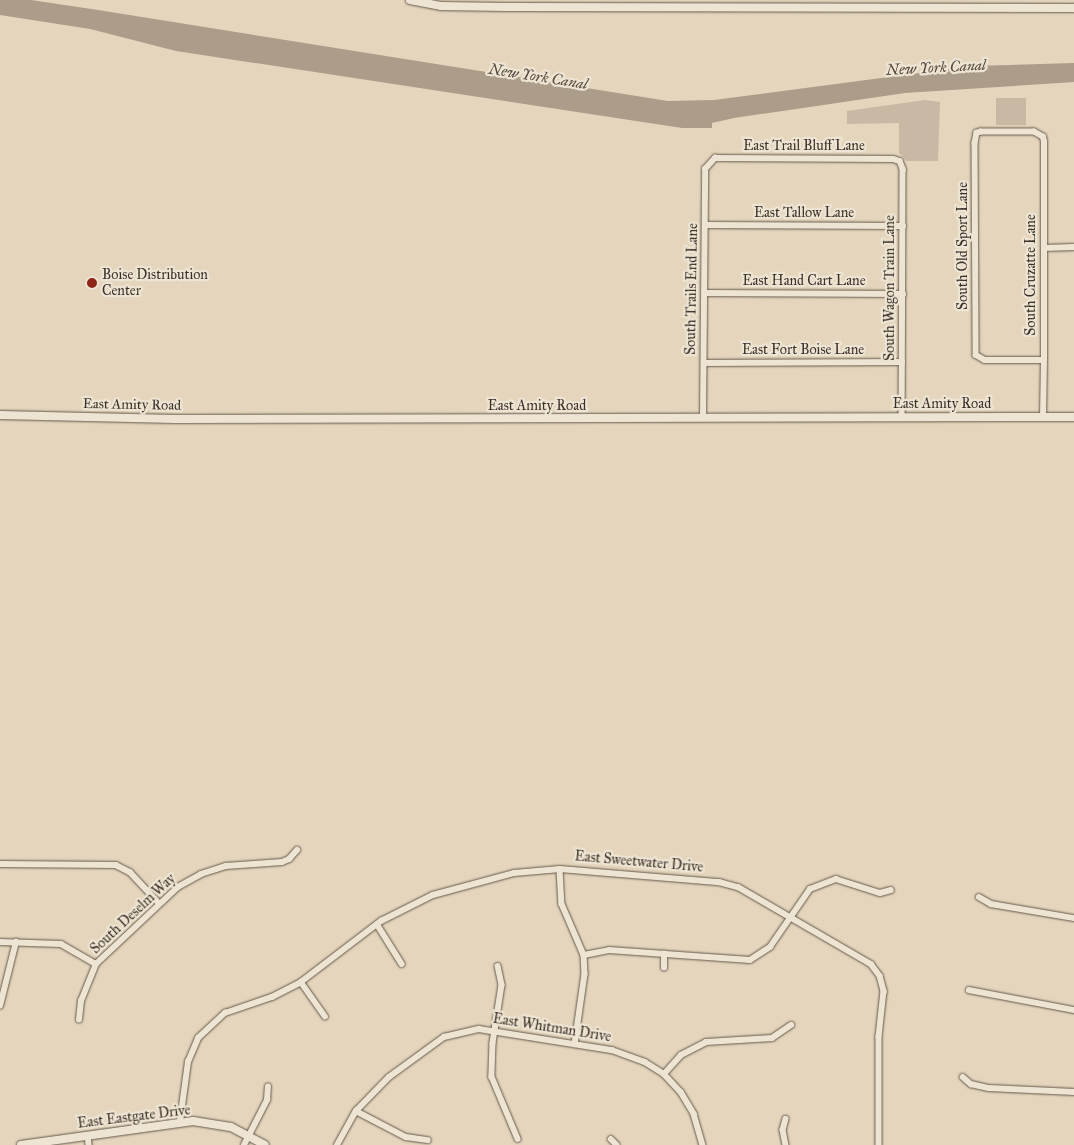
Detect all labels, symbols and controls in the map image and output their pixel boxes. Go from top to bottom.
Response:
water label: New York Canal [886,56,986,80]
water label: New York Canal [487,60,589,94]
street label: East Trail Bluff Lane [743,138,865,154]
street label: South Old Sport Lane [955,182,971,310]
street label: East Tallow Lane [754,205,854,221]
street label: South Cruzatte Lane [1023,214,1039,336]
street label: South Wagon Train Lane [882,215,898,361]
street label: South Trails End Lane [682,223,702,355]
place label: Boise Distribution Center [102,267,208,300]
street label: East Hand Cart Lane [743,273,865,289]
marker: Boise Distribution Center [86,277,98,289]
street label: East Fort Boise Lane [742,342,864,358]
street label: East Amity Road [83,396,181,414]
street label: East Amity Road [893,396,991,412]
street label: East Amity Road [488,398,586,414]
street label: East Sweetwater Drive [574,848,704,876]
street label: South Deselm Way [87,870,179,958]
street label: East Whitman Drive [492,1010,612,1046]
street label: East Eastgate Drive [77,1102,191,1132]

